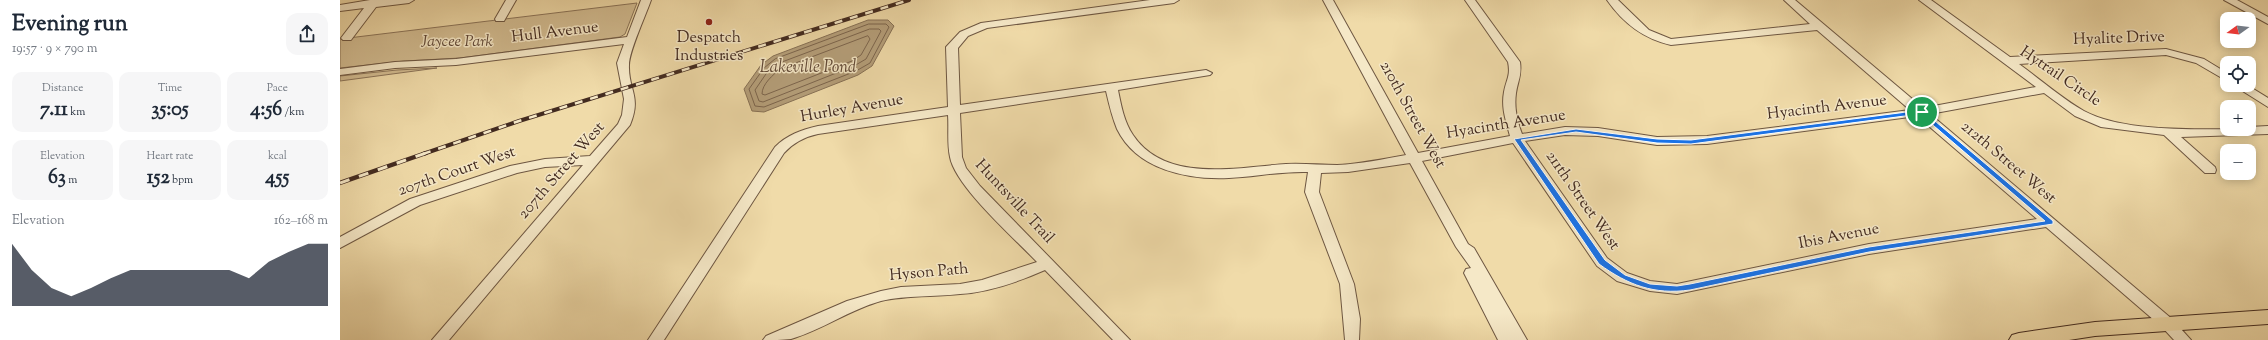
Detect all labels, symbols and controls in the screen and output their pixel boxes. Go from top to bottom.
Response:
text: Evening run [12,9,128,41]
north arrow [2220,12,2256,48]
map controls [2220,12,2256,180]
button: share [286,13,328,55]
street label: Hull Avenue [510,16,600,50]
marker: Despatch Industries [704,17,714,27]
street label: Hyalite Drive [2073,26,2165,52]
place label: Despatch Industries [675,27,743,68]
park label: Jaycee Park [420,31,493,54]
text: 19:57 · 9 × 790 m [12,40,97,58]
street label: Hytrail Circle [2015,41,2105,113]
water label: Lakeville Pond [760,56,857,80]
button: locate [2220,56,2256,92]
street label: 210th Street West [1373,57,1451,173]
text: Distance [42,80,83,96]
text: Time [158,80,182,96]
text: Pace [267,80,288,96]
street label: Hurley Avenue [799,89,905,129]
street label: Hyacinth Avenue [1766,89,1888,127]
pin [1905,95,1939,129]
text: 7.11 [40,96,68,125]
text: 35:05 [151,96,189,125]
text: 4:56 [250,96,282,125]
button: + [2220,100,2256,136]
icon: arrive [1911,101,1933,123]
text: km [68,104,85,120]
text: /km [282,104,304,120]
street label: Hyacinth Avenue [1445,104,1567,146]
street label: 212th Street West [1955,116,2061,210]
street label: 207th Street West [513,117,611,225]
street label: 207th Court West [395,141,519,203]
button: − [2220,144,2256,180]
street label: 211th Street West [1539,147,1625,256]
text: Elevation [40,148,85,164]
text: Heart rate [147,148,193,164]
text: kcal [268,148,287,164]
street label: Huntsville Trail [969,155,1059,250]
text: 63 [48,164,66,193]
text: 152 [147,164,170,193]
text: 455 [265,164,289,193]
text: m [66,172,77,188]
text: bpm [170,172,193,188]
text: Elevation [12,212,65,230]
text: 162–168 m [274,212,328,230]
street label: Ibis Avenue [1797,218,1881,256]
street label: Hyson Path [888,258,970,288]

